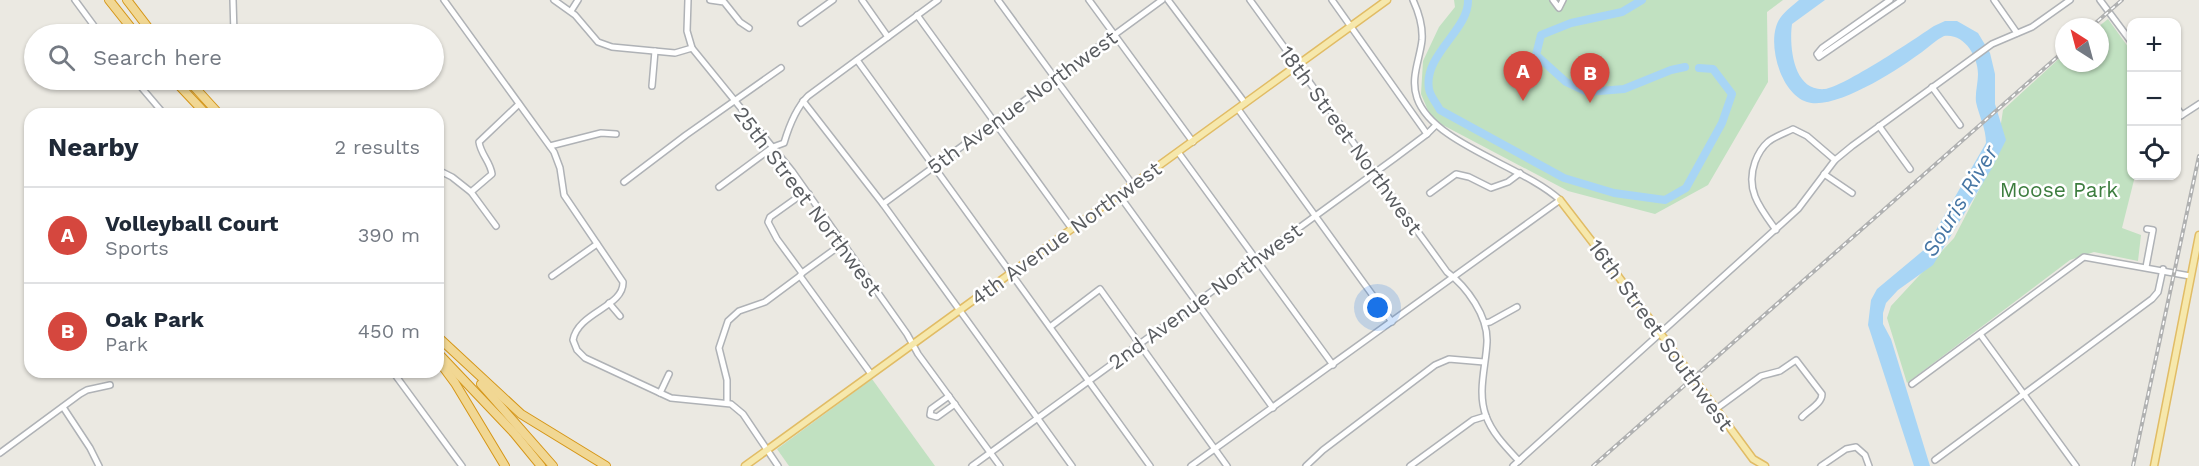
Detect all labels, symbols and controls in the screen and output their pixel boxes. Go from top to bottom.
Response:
north arrow [2055,18,2109,72]
map controls [2127,18,2181,180]
button: + [2127,18,2181,72]
search box [24,24,444,90]
street label: 5th Avenue Northwest [922,25,1122,179]
icon: search [45,41,78,74]
street label: 18th Street Northwest [1274,41,1428,239]
text: Search here [93,45,222,70]
pin: A [1504,51,1543,101]
pin: B [1570,54,1610,103]
button: − [2127,72,2181,126]
street label: 25th Street Northwest [729,101,887,301]
button: locate [2127,126,2181,180]
text: Nearby [48,132,139,162]
text: 2 results [335,135,420,159]
water label: Souris River [1917,140,2004,261]
street label: 4th Avenue Northwest [966,155,1166,310]
park label: Moose Park [2000,177,2118,202]
text: Volleyball Court [105,211,278,236]
street label: 2nd Avenue Northwest [1103,217,1307,375]
text: A [61,223,74,247]
text: 390 m [358,223,420,247]
street label: 16th Street Southwest [1583,235,1739,436]
text: Sports [105,236,169,260]
your location [1363,293,1392,322]
text: Oak Park [105,307,204,332]
text: B [61,319,74,343]
text: 450 m [358,319,420,343]
text: Park [105,332,148,356]

